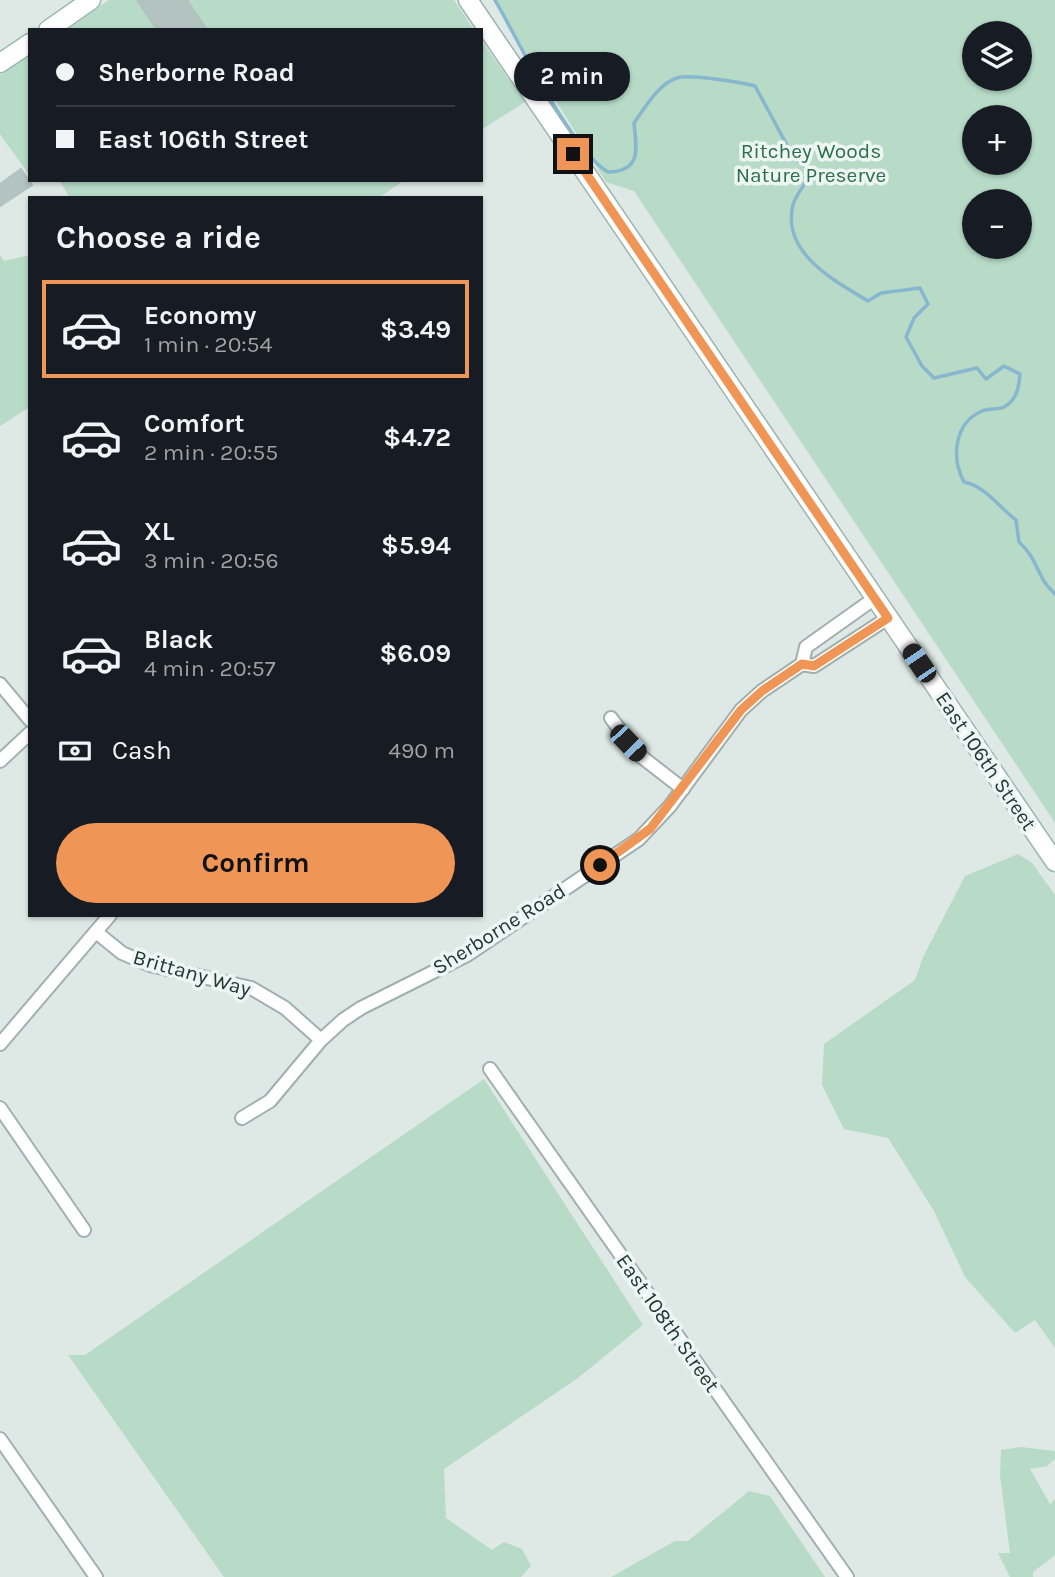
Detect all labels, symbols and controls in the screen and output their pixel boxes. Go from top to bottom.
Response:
map controls [962,21,1032,259]
button: layers [962,21,1032,91]
callout: 2 min [515,52,631,102]
text: Sherborne Road [98,57,295,88]
text: 2 min [540,63,604,90]
button: + [962,105,1032,175]
text: East 106th Street [98,124,308,155]
route end [557,138,589,170]
park label: Ritchey Woods Nature Preserve [736,139,886,187]
button: − [962,189,1032,259]
text: Choose a ride [56,219,261,256]
icon: car [60,298,123,361]
text: Economy [144,300,256,331]
text: $3.49 [380,314,451,345]
text: 1 min · 20:54 [144,331,272,358]
icon: car [60,406,123,469]
text: Comfort [144,408,245,439]
text: $4.72 [383,422,451,453]
text: 2 min · 20:55 [144,439,278,466]
icon: car [60,514,123,577]
text: XL [144,516,175,547]
text: $5.94 [381,530,451,561]
text: 3 min · 20:56 [144,547,279,574]
icon: car [60,622,123,685]
text: Black [144,624,213,655]
text: $6.09 [379,638,451,669]
car [899,640,940,686]
text: 4 min · 20:57 [144,655,276,682]
street label: East 106th Street [931,687,1041,835]
car [606,721,651,765]
icon: cash [56,732,94,770]
text: Cash [112,735,172,766]
text: 490 m [388,737,455,764]
button: Confirm [56,823,455,903]
route start [584,849,616,881]
street label: Sherborne Road [428,879,570,979]
street label: Brittany Way [130,945,254,1001]
street label: East 108th Street [611,1249,725,1397]

